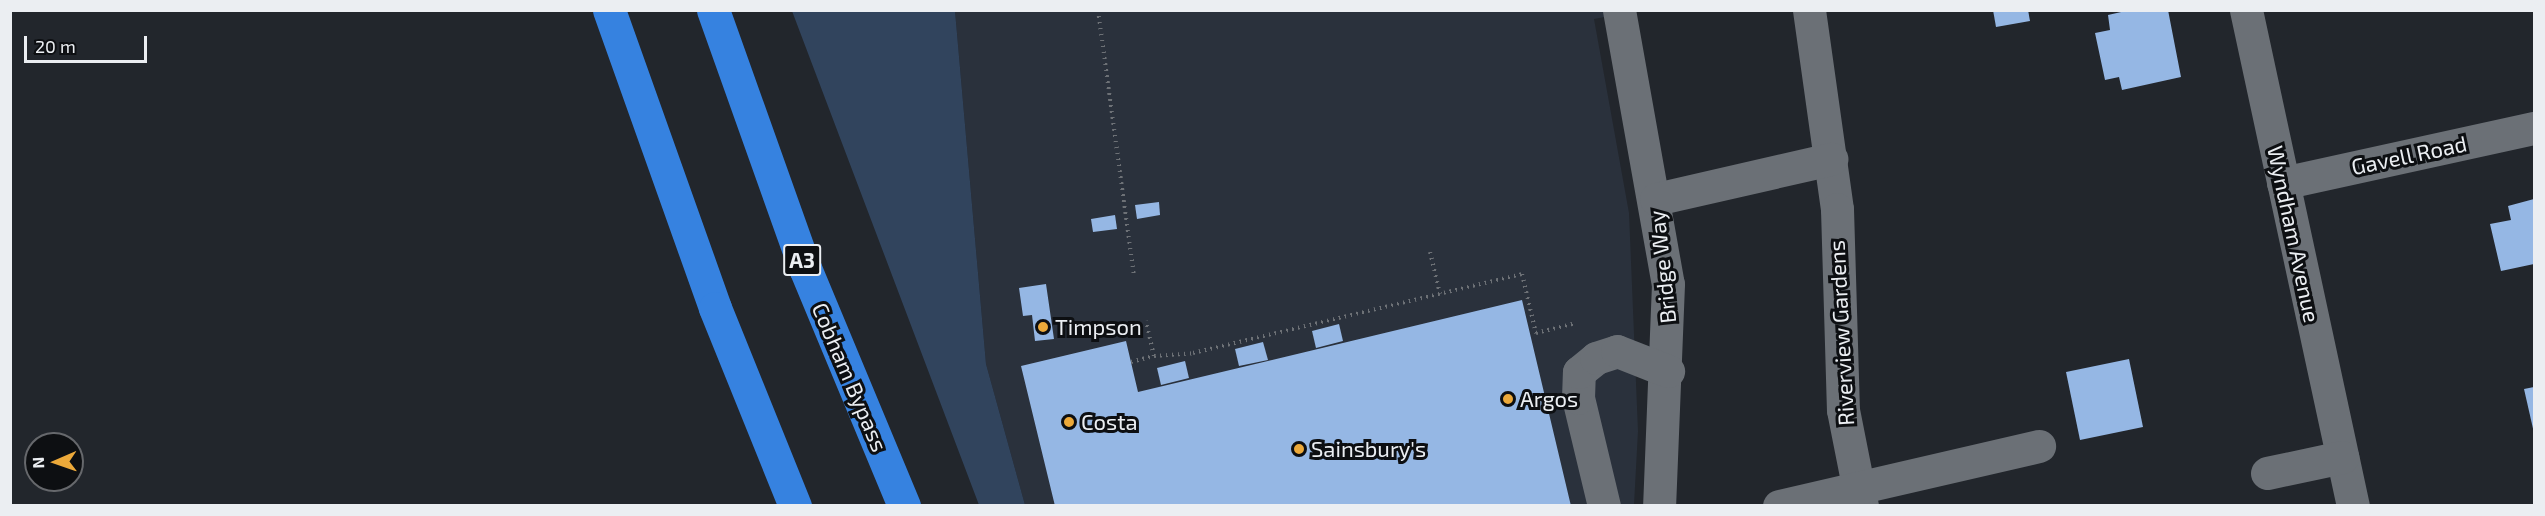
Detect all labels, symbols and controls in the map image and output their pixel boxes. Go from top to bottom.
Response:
scale bar [27,24,150,62]
text: 20 m [35,35,76,57]
street label: Gavell Road [2349,130,2469,180]
street label: Wyndham Avenue [2262,143,2326,325]
street label: Bridge Way [1643,209,1681,325]
street label: Riverview Gardens [1823,239,1859,427]
road number: A3 [782,242,822,278]
street label: Cobham Bypass [807,299,893,455]
place label: Timpson [1055,314,1142,340]
marker: Timpson [1036,320,1050,334]
place label: Argos [1520,386,1578,412]
marker: Argos [1501,392,1515,406]
place label: Costa [1081,409,1138,435]
marker: Costa [1062,415,1076,429]
north arrow [24,432,84,492]
place label: Sainsbury's [1311,436,1426,462]
marker: Sainsbury's [1292,442,1306,456]
text: N [28,456,47,469]

